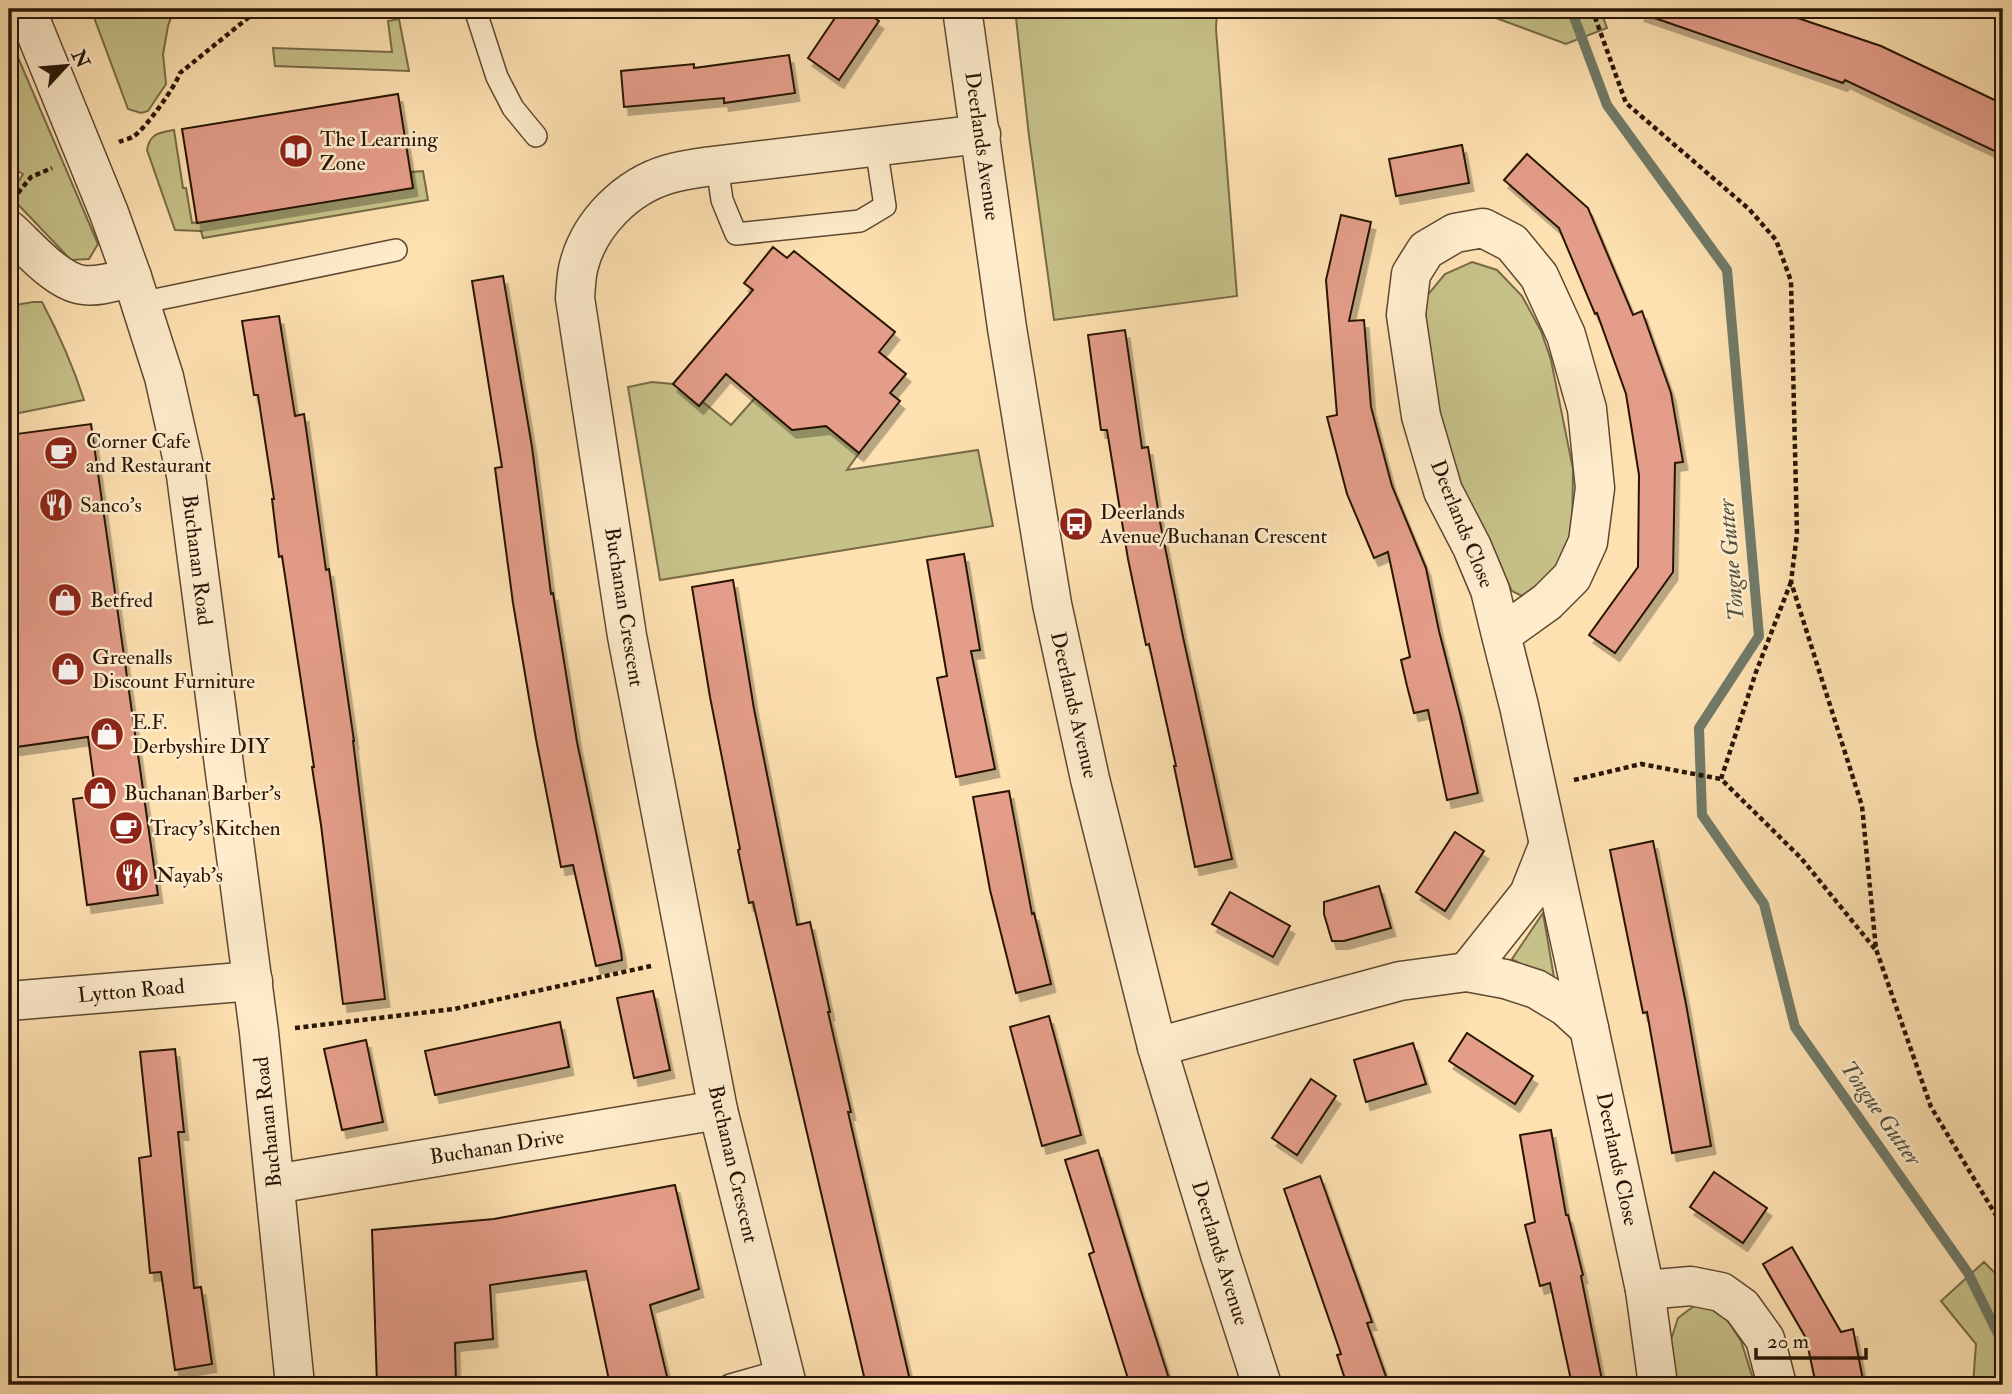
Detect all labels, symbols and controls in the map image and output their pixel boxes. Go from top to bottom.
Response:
north arrow [32,32,102,102]
text: N [65,45,95,73]
street label: Deerlands Avenue [958,70,1006,222]
place label: The Learning Zone [320,126,439,177]
library icon: The Learning Zone [277,132,315,170]
place label: Corner Cafe and Restaurant [86,428,211,479]
cafe icon: Corner Cafe and Restaurant [42,434,80,472]
street label: Deerlands Close [1424,456,1500,592]
restaurant icon: Sanco's [37,486,75,524]
place label: Sanco's [80,492,142,519]
street label: Buchanan Road [176,493,218,627]
water label: Tongue Gutter [1711,496,1751,622]
place label: Deerlands Avenue/Buchanan Crescent [1099,499,1328,550]
bus stop icon: Deerlands Avenue/Buchanan Crescent [1057,505,1095,543]
street label: Buchanan Crescent [598,525,650,689]
shop icon: Betfred [46,581,84,619]
place label: Betfred [90,587,154,614]
street label: Deerlands Avenue [1044,629,1104,781]
place label: Greenalls Discount Furniture [92,644,255,695]
shop icon: Greenalls Discount Furniture [49,650,87,688]
place label: E.F. Derbyshire DIY [132,709,270,760]
shop icon: E.F. Derbyshire DIY [88,715,126,753]
shop icon: Buchanan Barber's [81,774,119,812]
place label: Buchanan Barber's [124,780,281,807]
cafe icon: Tracy’s Kitchen [107,809,145,847]
place label: Tracy’s Kitchen [150,815,281,842]
restaurant icon: Nayab's [113,856,151,894]
place label: Nayab's [156,862,223,889]
street label: Lytton Road [76,973,186,1009]
street label: Buchanan Road [248,1055,288,1189]
water label: Tongue Gutter [1834,1055,1929,1173]
street label: Buchanan Crescent [702,1082,764,1246]
street label: Deerlands Close [1590,1090,1644,1228]
street label: Buchanan Drive [428,1123,566,1171]
street label: Deerlands Avenue [1185,1177,1255,1329]
scale bar [1756,1317,1867,1361]
text: 20 m [1767,1328,1809,1355]

